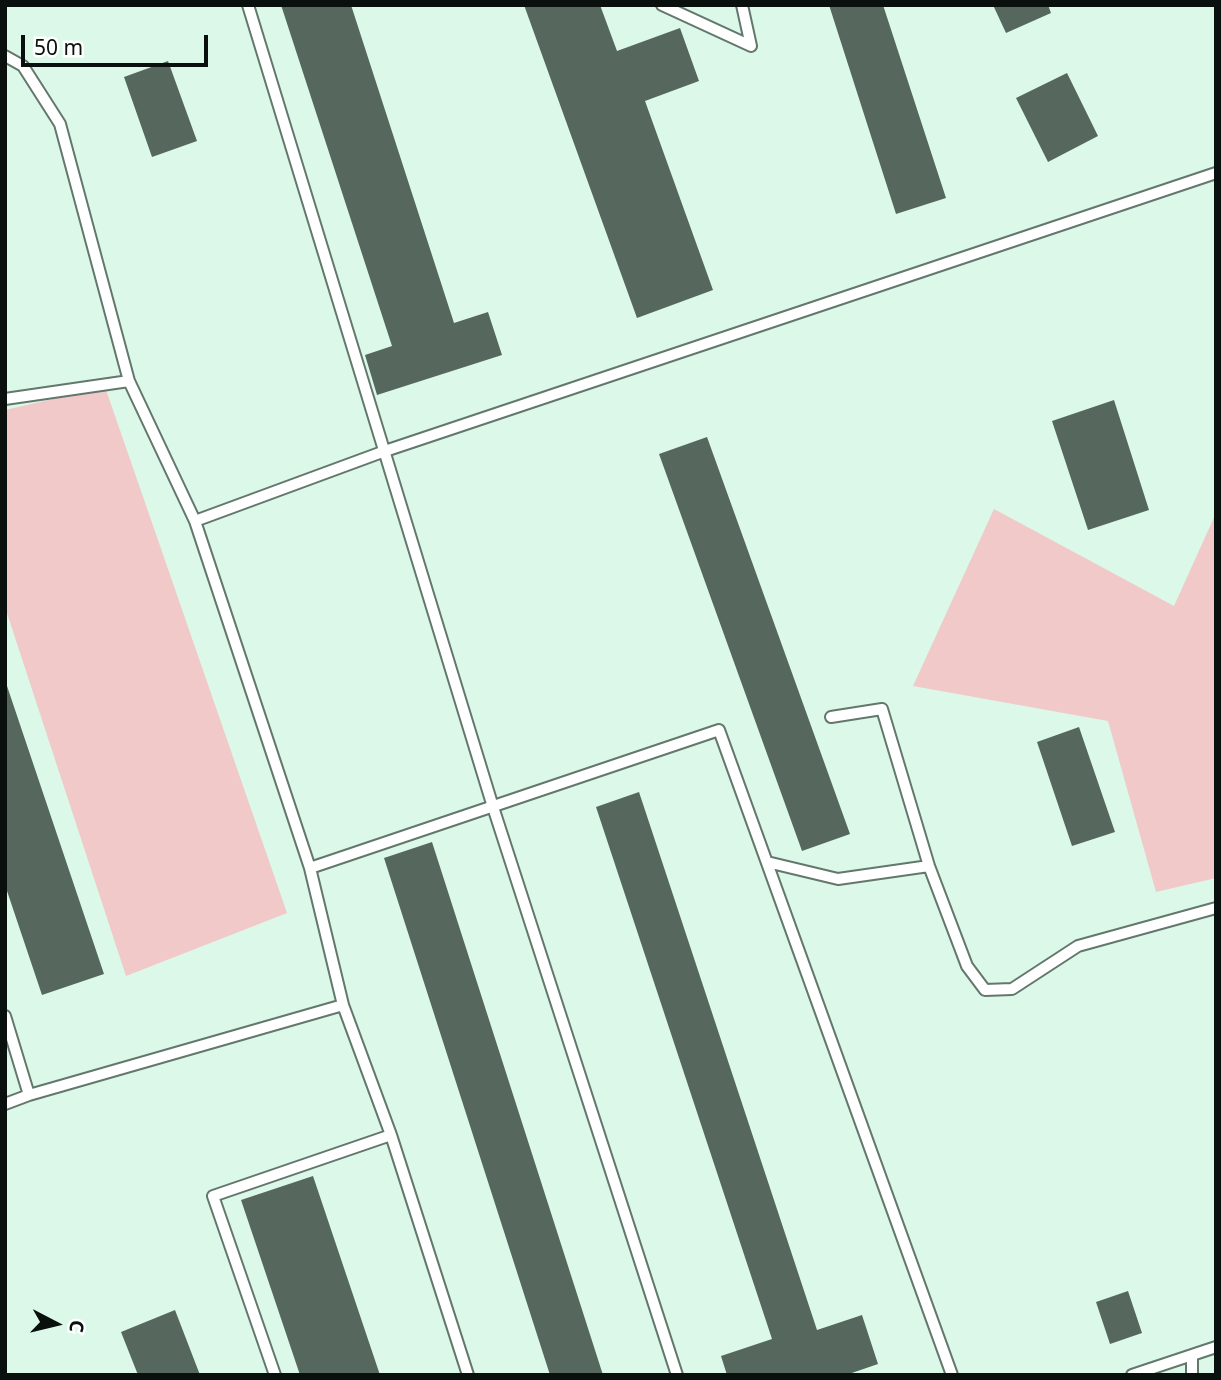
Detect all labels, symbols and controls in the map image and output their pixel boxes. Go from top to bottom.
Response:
scale bar [24,21,212,65]
text: 50 m [34,33,83,61]
north arrow [21,1289,91,1359]
text: С [63,1319,90,1334]

